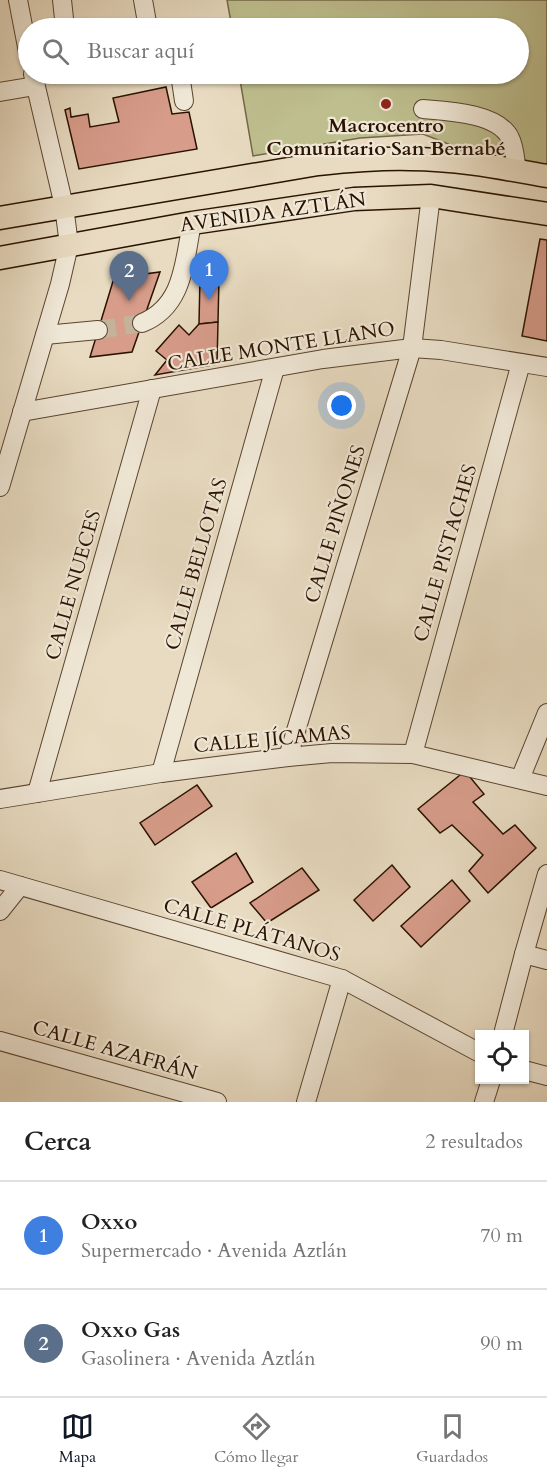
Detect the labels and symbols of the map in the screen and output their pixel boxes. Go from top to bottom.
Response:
marker: Macrocentro Comunitario San Bernabé [379,97,393,111]
place label: Macrocentro Comunitario San Bernabé [266,112,506,162]
street label: AVENIDA AZTLÁN [178,186,368,238]
pin: 1 [190,250,228,300]
pin: 2 [110,252,148,301]
street label: CALLE MONTE LLANO [165,315,397,377]
your location [327,391,356,420]
street label: CALLE PIÑONES [298,442,372,606]
street label: CALLE PISTACHES [407,461,483,645]
street label: CALLE BELLOTAS [159,475,233,653]
street label: CALLE NUECES [39,507,107,663]
street label: CALLE JÍCAMAS [192,719,352,759]
street label: CALLE PLÁTANOS [160,892,344,968]
street label: CALLE AZAFRÁN [29,1013,201,1087]

